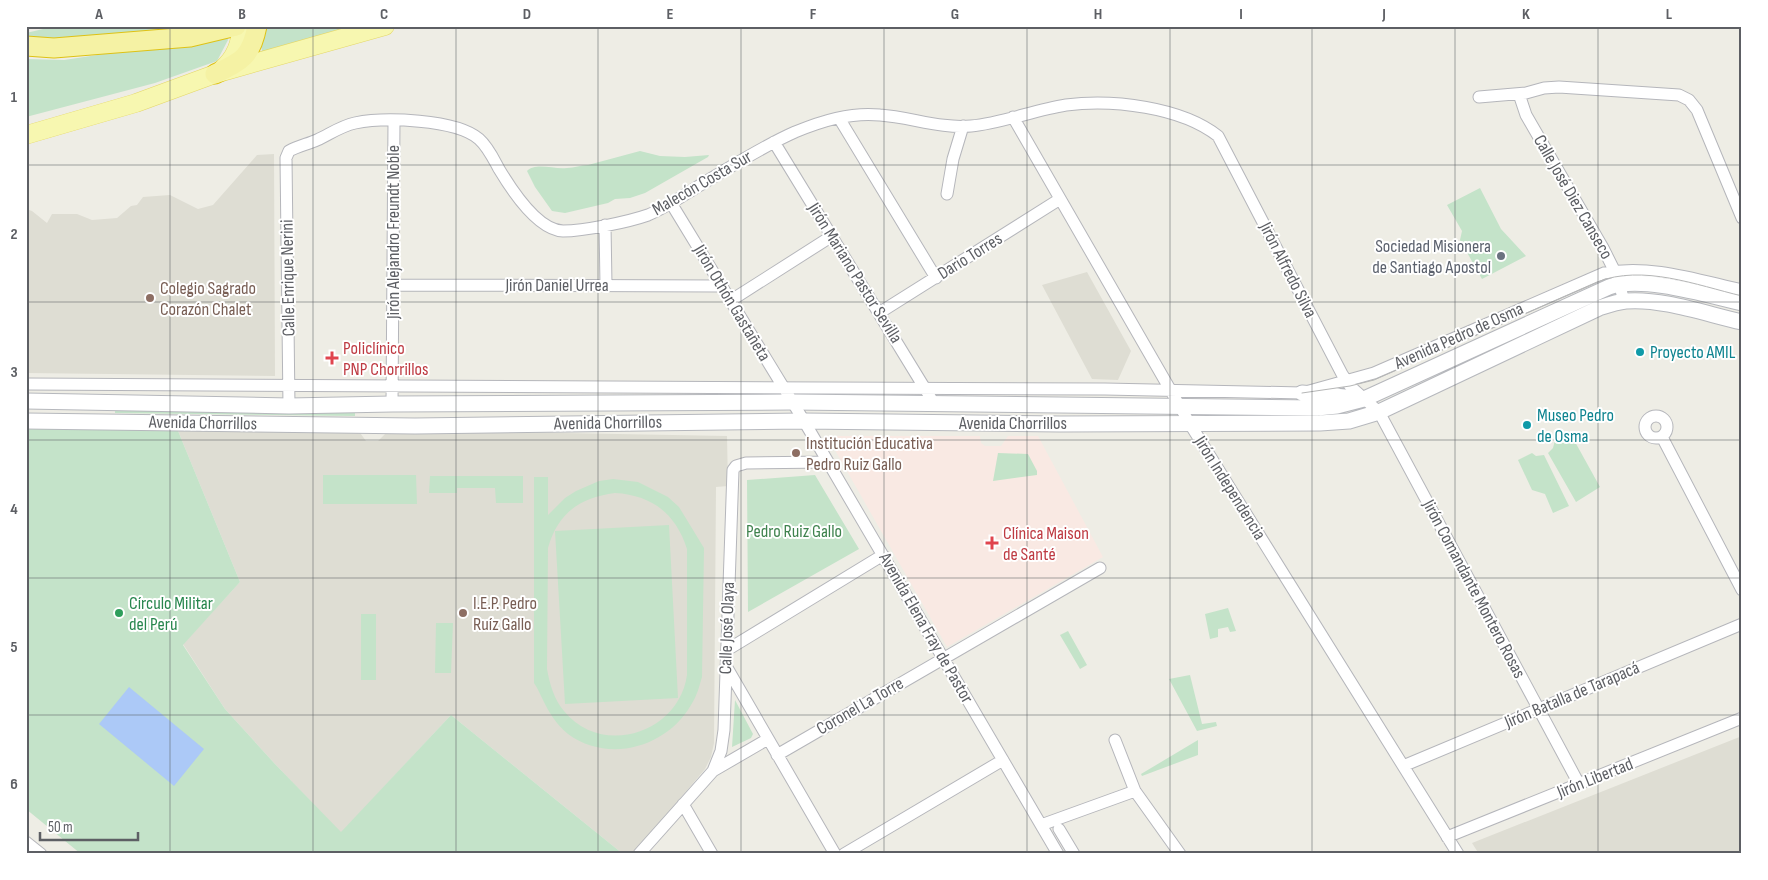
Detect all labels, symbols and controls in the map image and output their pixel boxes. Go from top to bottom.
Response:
text: A [94,5,103,24]
text: B [238,5,246,24]
text: C [380,5,388,24]
text: D [523,5,531,24]
text: E [667,5,674,24]
text: F [810,5,817,24]
text: G [951,5,959,24]
text: H [1094,5,1102,24]
text: I [1239,5,1243,24]
text: J [1381,5,1386,24]
text: K [1522,5,1530,24]
text: L [1666,5,1673,24]
text: 1 [11,88,18,107]
street label: Calle José Diez Canseco [1529,131,1617,263]
street label: Jirón Alejandro Freundt Noble [383,145,404,320]
street label: Malecón Costa Sur [648,146,756,220]
street label: Jirón Mariano Pastor Sevilla [803,198,907,347]
street label: Jirón Alfredo Silva [1254,218,1321,321]
street label: Calle Enrique Nerini [276,219,300,337]
text: 2 [10,225,18,244]
street label: Dario Torres [934,228,1006,284]
place label: Sociedad Misionera de Santiago Apostol [1372,236,1491,278]
street label: Jirón Othón Gastañeta [689,240,775,365]
marker: Sociedad Misionera de Santiago Apostol [1495,250,1507,262]
street label: Jirón Daniel Urrea [504,275,609,296]
place label: Colegio Sagrado Corazón Chalet [160,278,256,320]
marker: Colegio Sagrado Corazón Chalet [144,292,156,304]
street label: Avenida Pedro de Osma [1390,298,1527,374]
place label: Policlínico PNP Chorrillos [343,338,428,380]
place label: Proyecto AMIL [1650,342,1736,363]
marker: Proyecto AMIL [1634,346,1646,358]
marker: Policlínico PNP Chorrillos [325,351,339,365]
text: 3 [10,363,18,382]
place label: Museo Pedro de Osma [1537,405,1614,447]
street label: Avenida Chorrillos [148,412,257,434]
street label: Avenida Chorrillos [553,412,662,434]
street label: Avenida Chorrillos [958,413,1067,434]
marker: Museo Pedro de Osma [1521,419,1533,431]
street label: Jirón Independencia [1189,431,1270,544]
place label: Institución Educativa Pedro Ruiz Gallo [806,433,933,475]
marker: Institución Educativa Pedro Ruiz Gallo [790,447,802,459]
street label: Jirón Comandante Montero Rosas [1418,495,1530,682]
text: 4 [10,500,18,519]
park label: Pedro Ruiz Gallo [746,521,842,542]
place label: Clínica Maison de Santé [1003,523,1089,565]
marker: Clínica Maison de Santé [985,536,999,550]
street label: Avenida Elena Fray de Pastor [874,548,978,707]
street label: Calle José Olaya [715,581,739,675]
place label: Círculo Militar del Perú [129,593,213,635]
place label: I.E.P. Pedro Ruíz Gallo [473,593,537,635]
marker: Círculo Militar del Perú [113,607,125,619]
marker: I.E.P. Pedro Ruíz Gallo [457,607,469,619]
text: 5 [10,638,18,657]
street label: Jirón Batalla de Tarapacá [1500,657,1643,733]
street label: Coronel La Torre [813,673,907,739]
street label: Jirón Libertad [1553,753,1636,803]
text: 6 [10,775,18,794]
scale bar [40,810,138,842]
text: 50 m [48,818,73,837]

